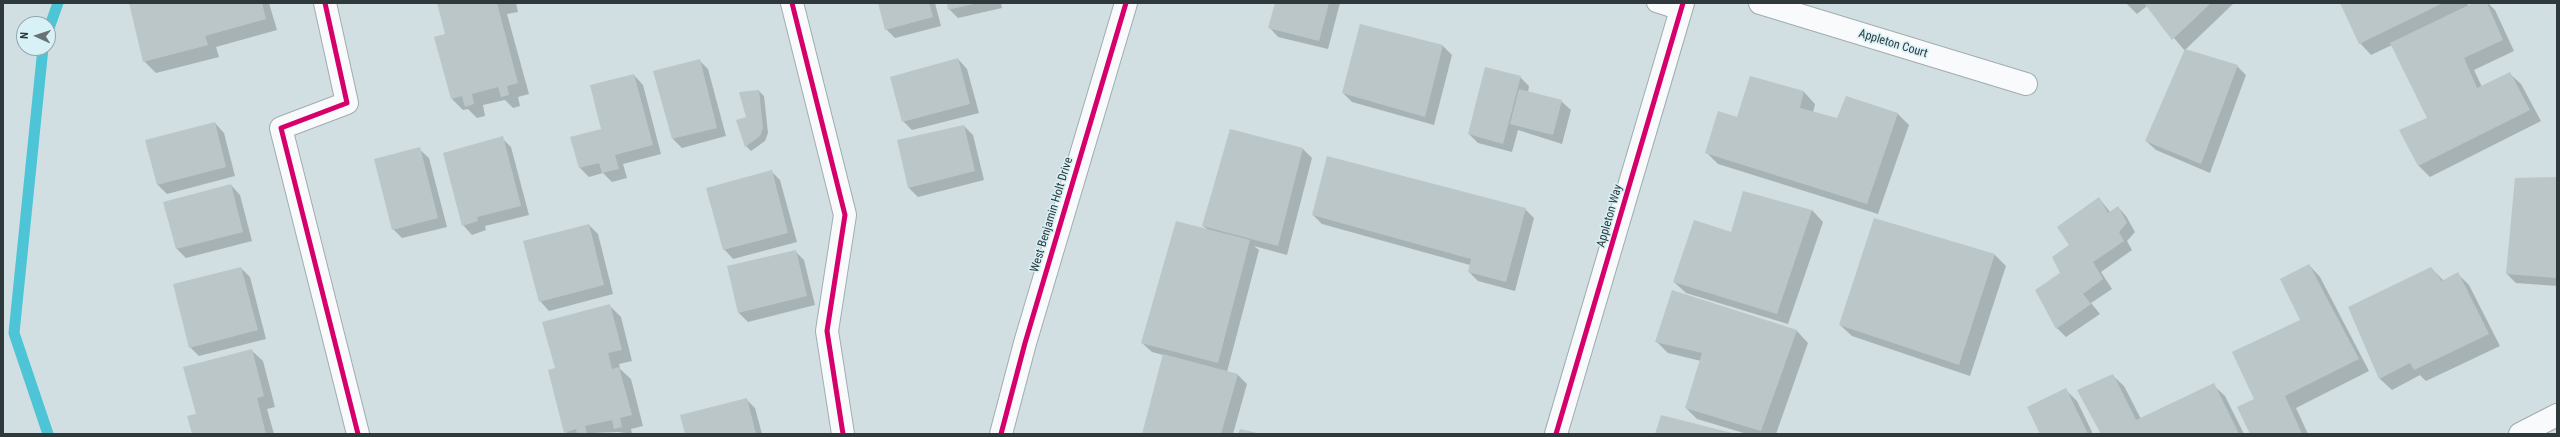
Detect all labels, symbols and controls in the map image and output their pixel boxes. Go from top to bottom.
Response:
north arrow [16,16,56,56]
street label: Appleton Court [1857,27,1929,61]
text: N [18,32,31,39]
street label: West Benjamin Holt Drive [1028,156,1076,274]
street label: Appleton Way [1594,183,1626,249]

